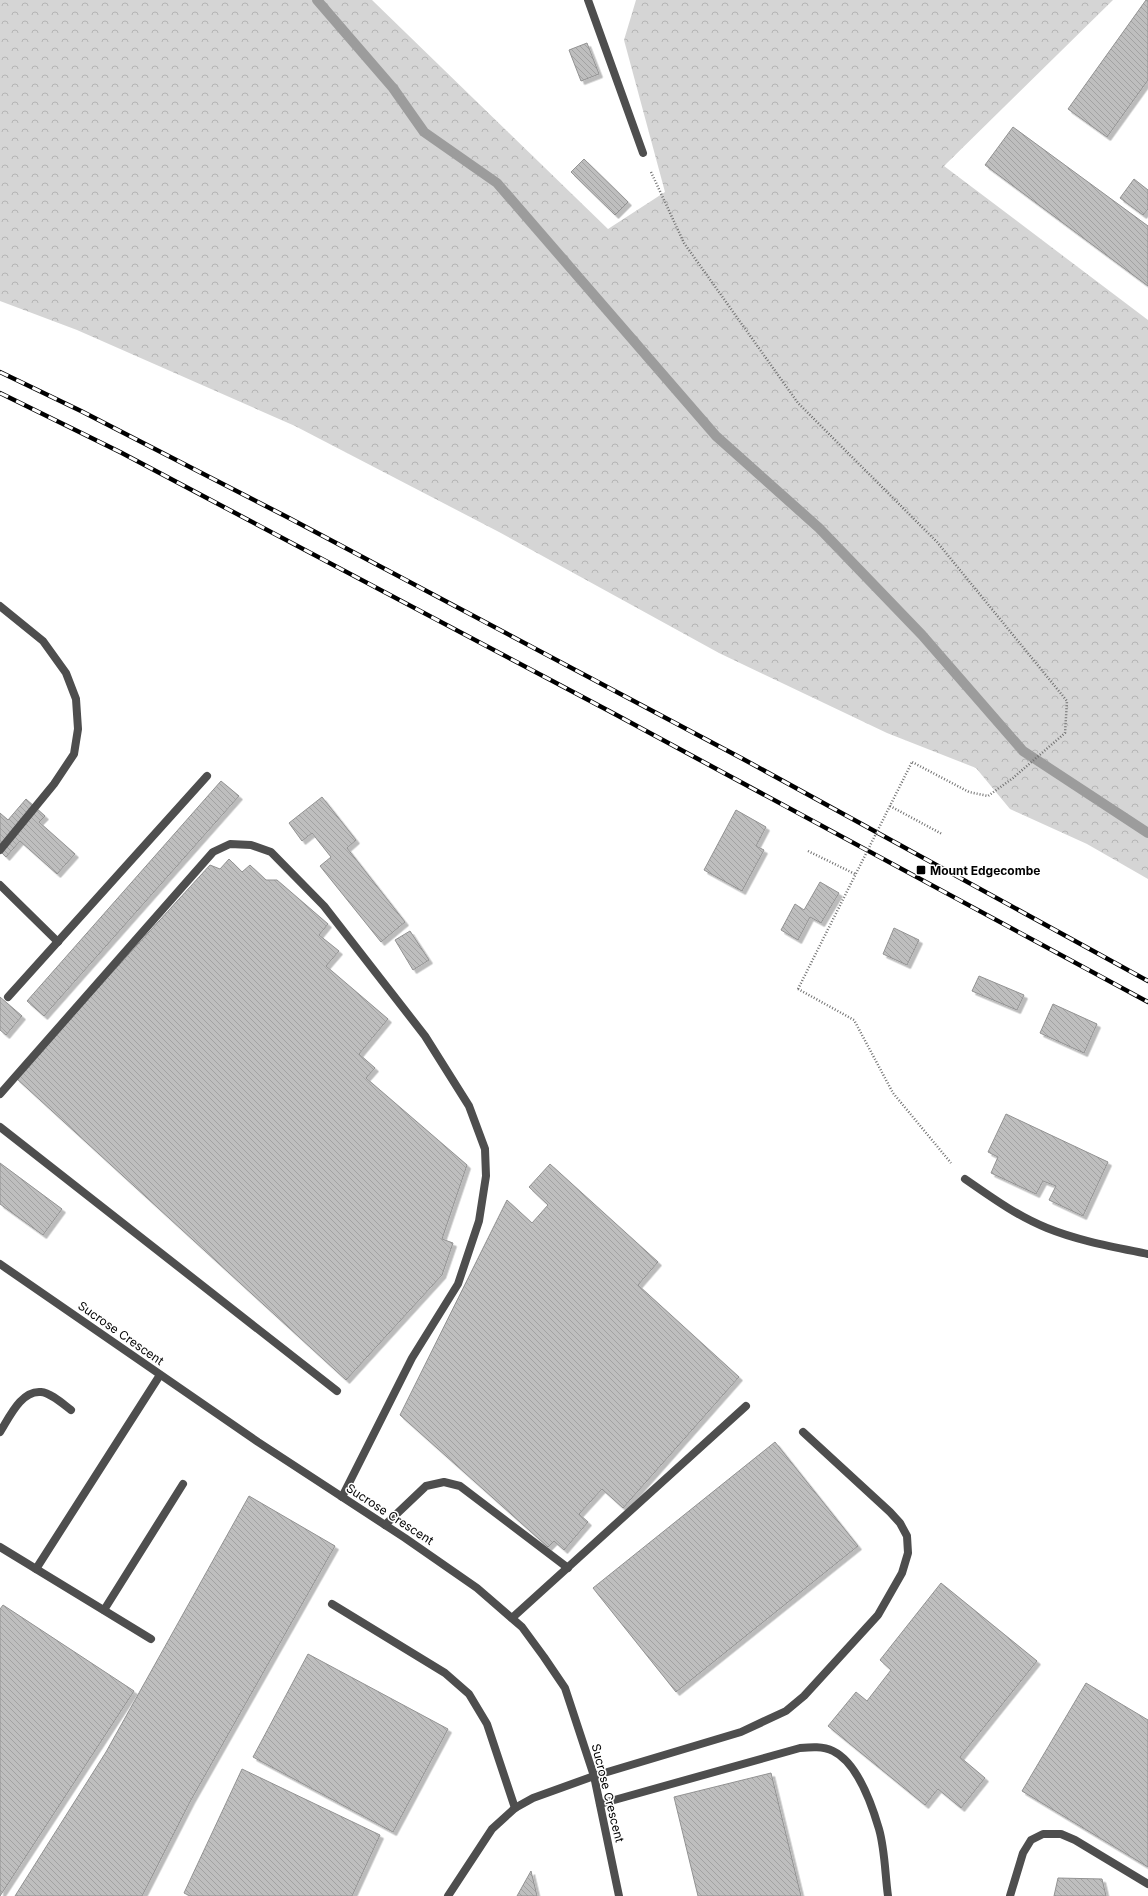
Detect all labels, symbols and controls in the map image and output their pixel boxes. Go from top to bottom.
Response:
place label: Mount Edgecombe [930,863,1040,878]
marker: Mount Edgecombe [915,864,927,876]
street label: Sucrose Crescent [75,1298,167,1368]
street label: Sucrose Crescent [343,1480,437,1548]
street label: Sucrose Crescent [588,1742,628,1844]

